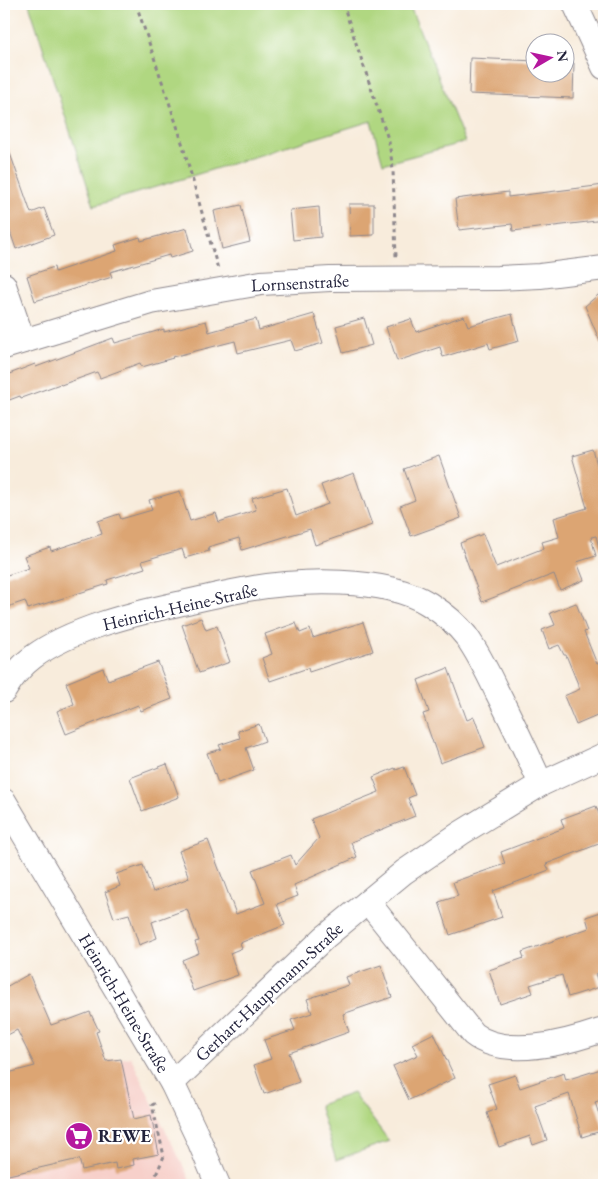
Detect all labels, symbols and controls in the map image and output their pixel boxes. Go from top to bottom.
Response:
north arrow [526,32,576,82]
text: N [553,49,573,64]
street label: Lornsenstraße [250,268,350,297]
street label: Heinrich-Heine-Straße [100,578,260,636]
street label: Gerhart-Hauptmann-Straße [190,917,347,1066]
street label: Heinrich-Heine-Straße [74,929,175,1076]
supermarket icon: REWE [64,1121,94,1151]
place label: REWE [98,1124,151,1147]

